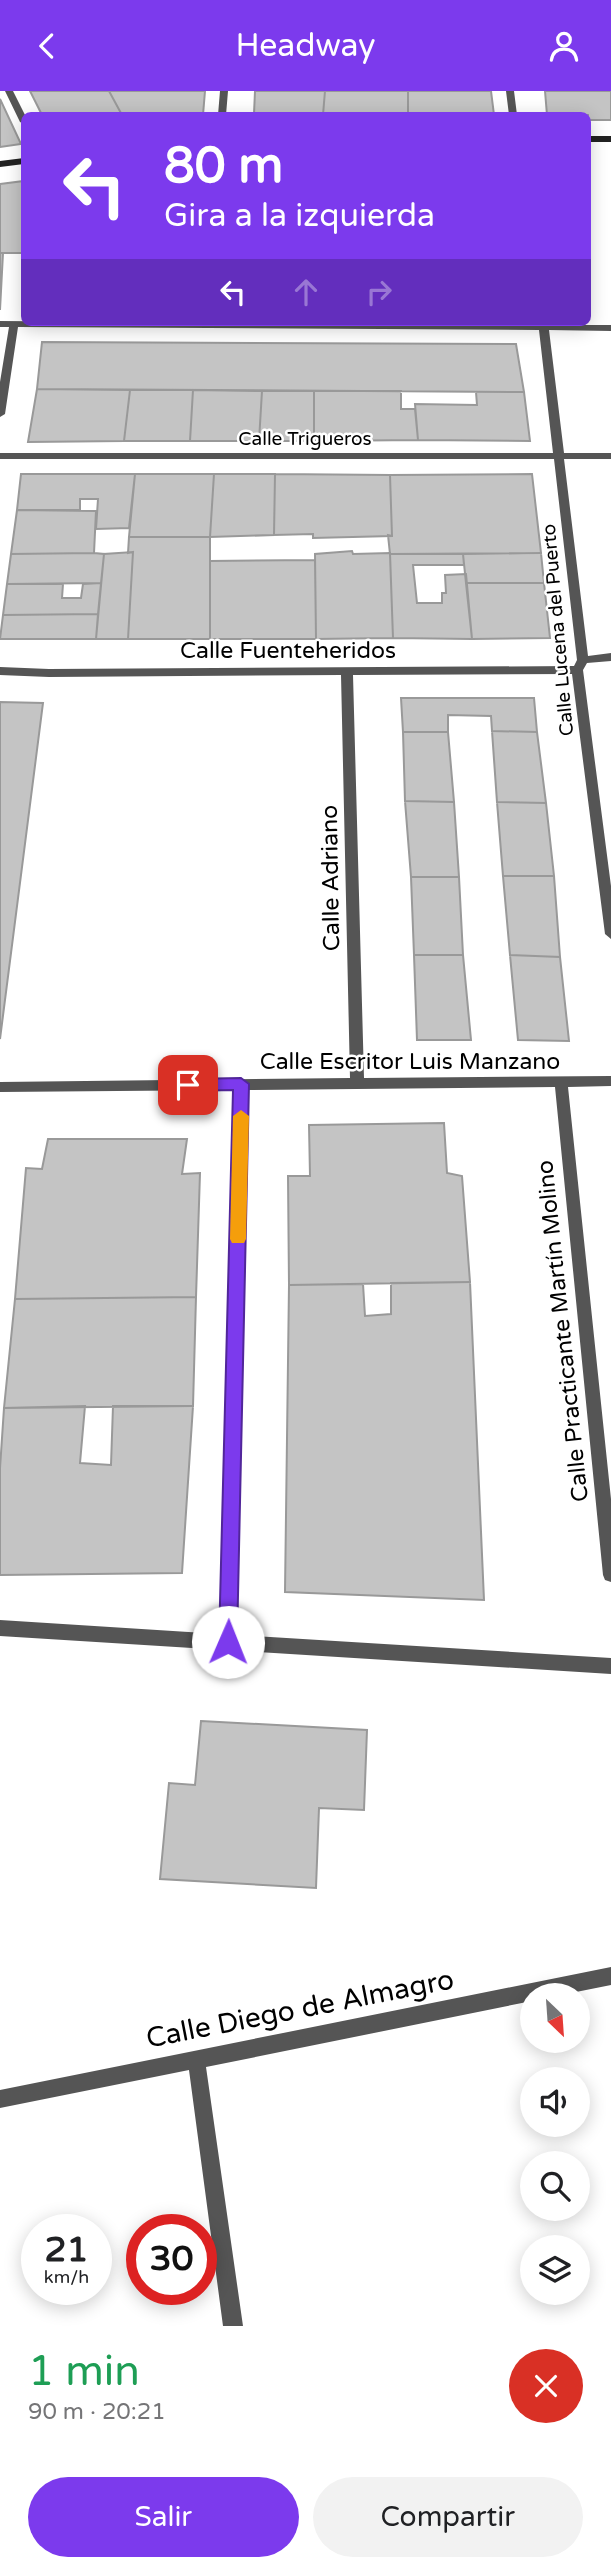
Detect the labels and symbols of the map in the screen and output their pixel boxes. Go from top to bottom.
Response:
street label: Calle Trigueros [238,428,372,450]
street label: Calle Lucena del Puerto [538,523,578,737]
street label: Calle Fuenteheridos [180,637,396,665]
street label: Calle Adriano [316,805,346,951]
street label: Calle Escritor Luis Manzano [260,1048,560,1076]
pin [158,1055,218,1115]
street label: Calle Practicante Martín Molino [531,1159,595,1503]
position arrow [191,1605,265,1679]
street label: Calle Diego de Almagro [143,1962,457,2056]
north arrow [520,1983,590,2053]
speed limit sign: 30 [126,2214,217,2305]

